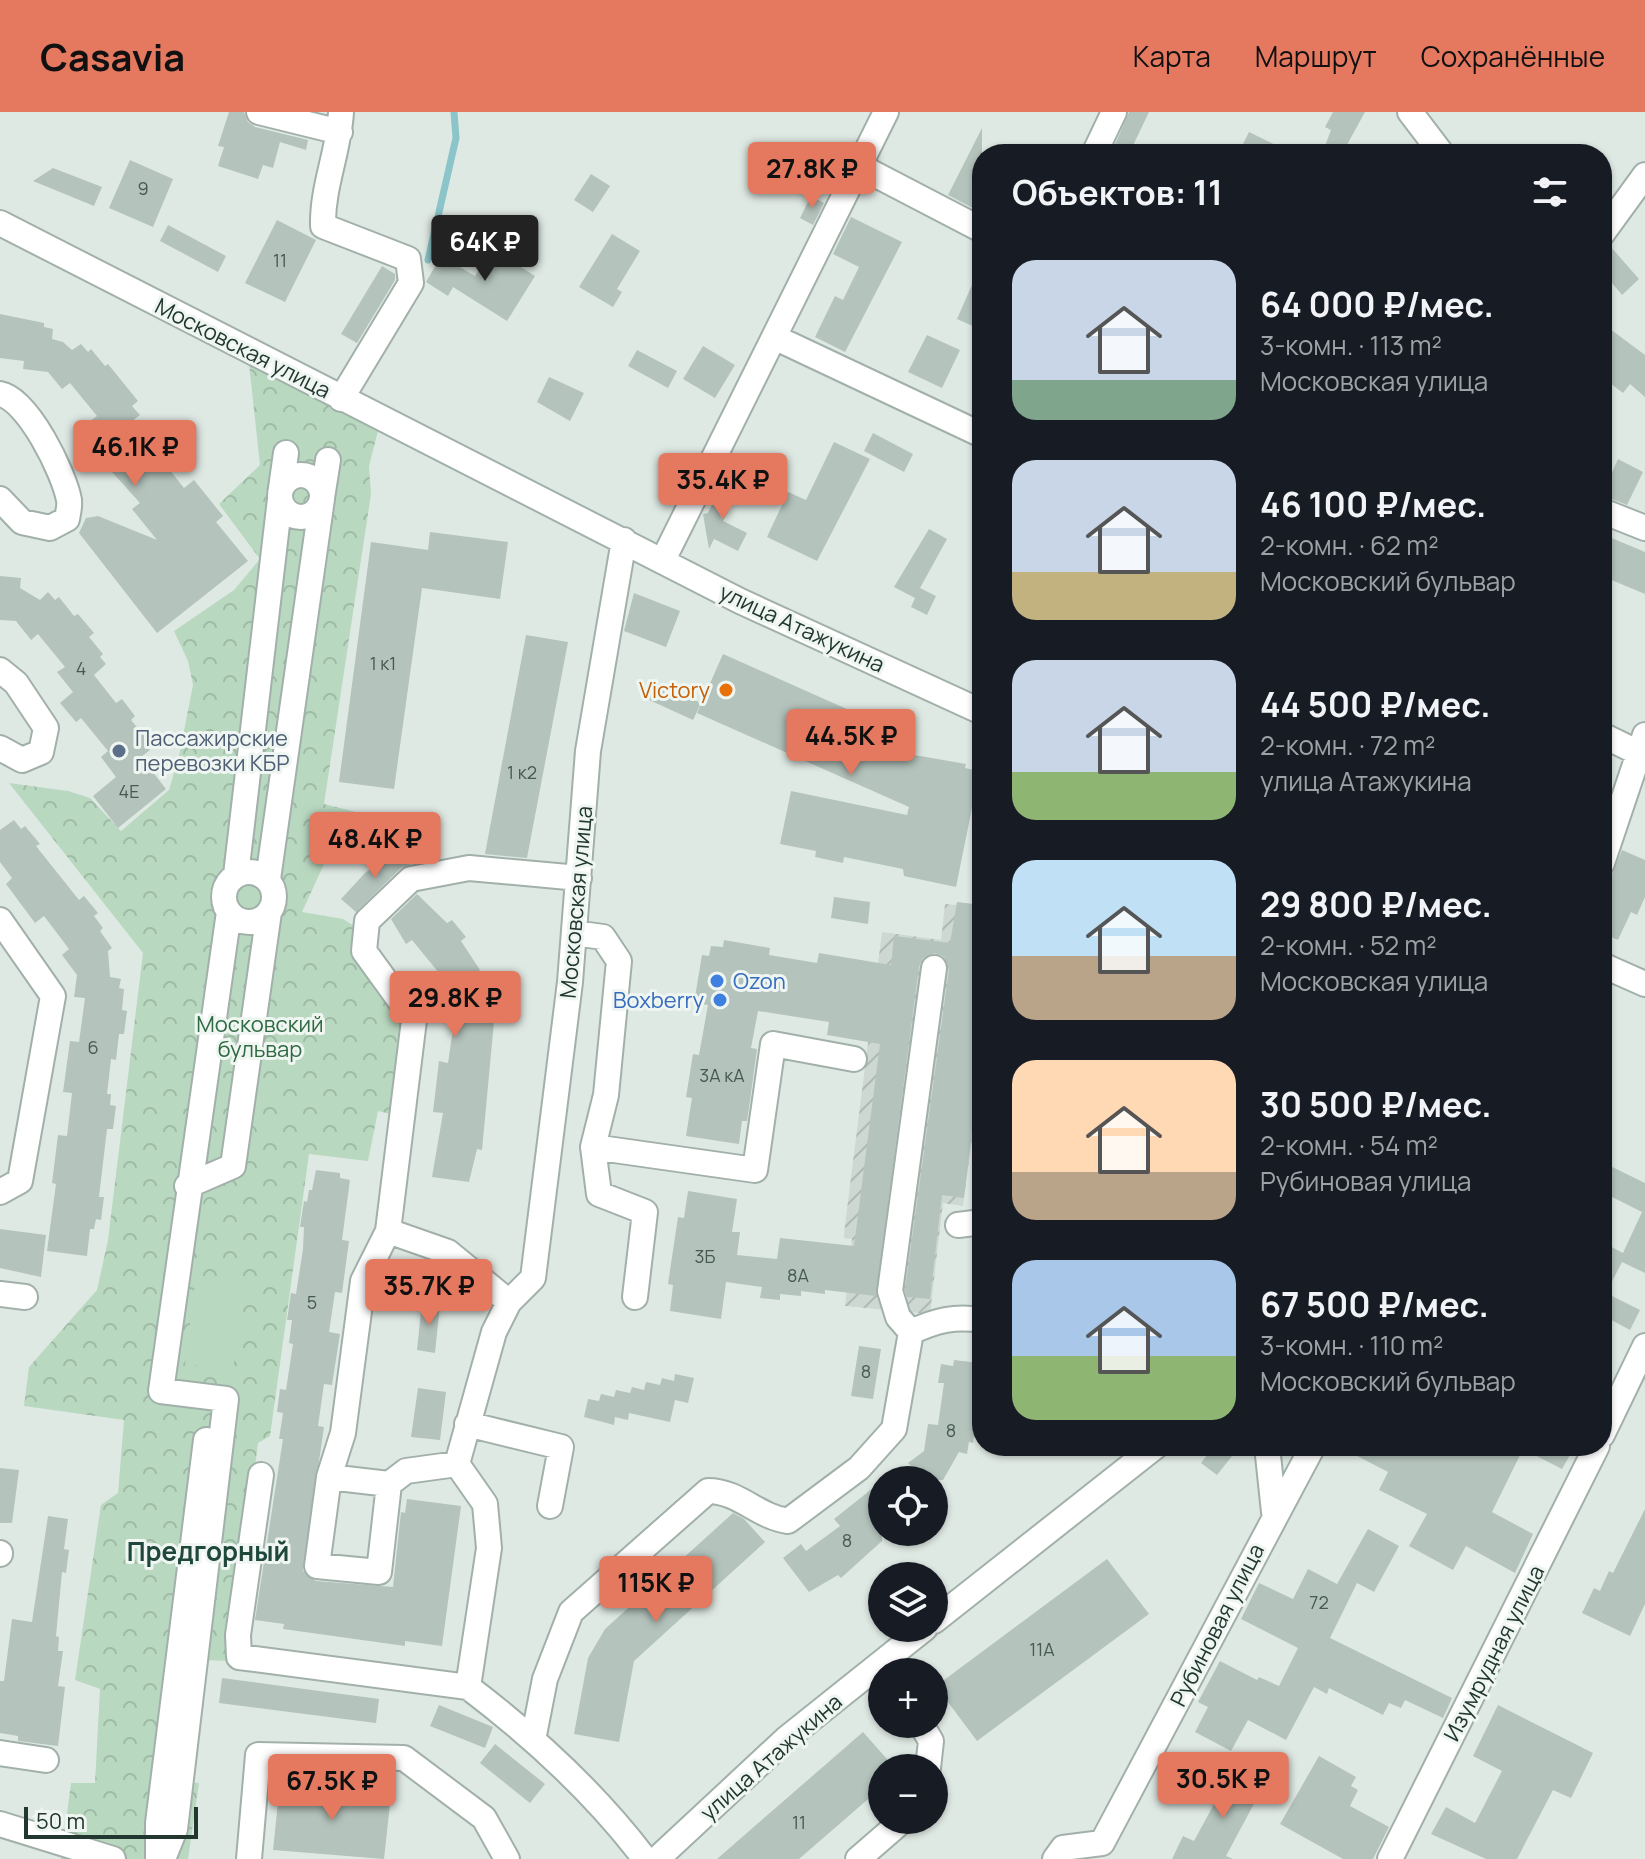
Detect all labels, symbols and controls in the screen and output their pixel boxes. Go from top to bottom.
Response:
text: Casavia [40,30,185,82]
text: Карта [1133,37,1211,75]
text: Маршрут [1255,37,1377,75]
text: Сохранённые [1421,37,1605,75]
pin: 27.8K ₽ [738,142,886,210]
text: 27.8K ₽ [766,150,858,186]
text: Объектов: 11 [1012,169,1223,215]
icon: filters [1528,170,1572,214]
house number: 9 [137,176,149,200]
pin: 64K ₽ [429,215,541,283]
text: 64K ₽ [449,223,521,259]
house number: 11 [273,248,287,272]
text: 64 000 ₽/мес. [1260,281,1494,327]
street label: Московская улица [150,291,336,405]
icon: home [1076,292,1172,388]
text: 3-комн. · 113 m² [1260,327,1442,363]
text: Московская улица [1260,363,1488,399]
pin: 46.1K ₽ [61,420,209,488]
text: 46.1K ₽ [91,428,179,464]
pin: 35.4K ₽ [649,453,797,521]
text: 35.4K ₽ [676,461,770,497]
text: 46 100 ₽/мес. [1260,481,1486,527]
icon: home [1076,492,1172,588]
text: 2-комн. · 62 m² [1260,527,1439,563]
text: Московский бульвар [1260,563,1516,599]
street label: улица Атажукина [715,577,889,679]
house number: 1 к1 [370,651,396,675]
house number: 4 [76,656,86,680]
place label: Victory [639,675,710,705]
marker: Victory [717,681,735,699]
text: 44 500 ₽/мес. [1260,681,1491,727]
icon: home [1076,692,1172,788]
pin: 44.5K ₽ [777,709,925,777]
text: 44.5K ₽ [804,717,898,753]
place label: Пассажирские перевозки КБР [135,723,289,778]
text: 2-комн. · 72 m² [1260,727,1436,763]
marker: Пассажирские перевозки КБР [110,742,128,760]
house number: 1 к2 [507,760,537,784]
text: улица Атажукина [1260,763,1472,799]
house number: 4Е [119,779,139,803]
street label: Московская улица [553,804,599,1000]
pin: 48.4K ₽ [301,812,449,880]
text: 48.4K ₽ [328,820,422,856]
text: 29 800 ₽/мес. [1260,881,1492,927]
icon: home [1076,892,1172,988]
text: 2-комн. · 52 m² [1260,927,1437,963]
text: Московская улица [1260,963,1488,999]
place label: Ozon [733,966,786,996]
pin: 29.8K ₽ [381,971,529,1039]
marker: Ozon [708,972,726,990]
text: 29.8K ₽ [408,979,502,1015]
place label: Boxberry [613,985,704,1015]
marker: Boxberry [711,991,729,1009]
park label: Московский бульвар [196,1009,324,1064]
house number: 6 [87,1035,99,1059]
house number: 3А кА [699,1063,745,1087]
text: 30 500 ₽/мес. [1260,1081,1492,1127]
icon: home [1076,1092,1172,1188]
text: 2-комн. · 54 m² [1260,1127,1438,1163]
text: Рубиновая улица [1260,1163,1472,1199]
house number: 3Б [695,1244,716,1268]
pin: 35.7K ₽ [355,1259,503,1327]
house number: 8А [787,1263,810,1287]
text: 35.7K ₽ [383,1267,475,1303]
text: 67 500 ₽/мес. [1260,1281,1489,1327]
house number: 5 [307,1290,317,1314]
icon: home [1076,1292,1172,1388]
text: 3-комн. · 110 m² [1260,1327,1443,1363]
house number: 8 [861,1359,871,1383]
text: Московский бульвар [1260,1363,1516,1399]
house number: 8 [946,1418,956,1442]
map controls [868,1466,948,1834]
button: locate [868,1466,948,1546]
house number: 8 [842,1528,852,1552]
district label: Предгорный [127,1533,289,1569]
street label: Рубиновая улица [1163,1538,1271,1712]
pin: 115K ₽ [591,1556,721,1624]
street label: Изумрудная улица [1437,1560,1551,1746]
button: layers [868,1562,948,1642]
text: 115K ₽ [617,1564,695,1600]
house number: 72 [1309,1590,1329,1614]
house number: 11А [1029,1637,1055,1661]
button: + [868,1658,948,1738]
street label: улица Атажукина [694,1687,848,1827]
pin: 30.5K ₽ [1149,1752,1297,1820]
pin: 67.5K ₽ [258,1754,406,1822]
button: − [868,1754,948,1834]
text: 30.5K ₽ [1176,1760,1270,1796]
text: 67.5K ₽ [286,1762,378,1798]
scale bar [24,1803,198,1839]
text: 50 m [36,1806,85,1836]
house number: 11 [792,1810,806,1834]

